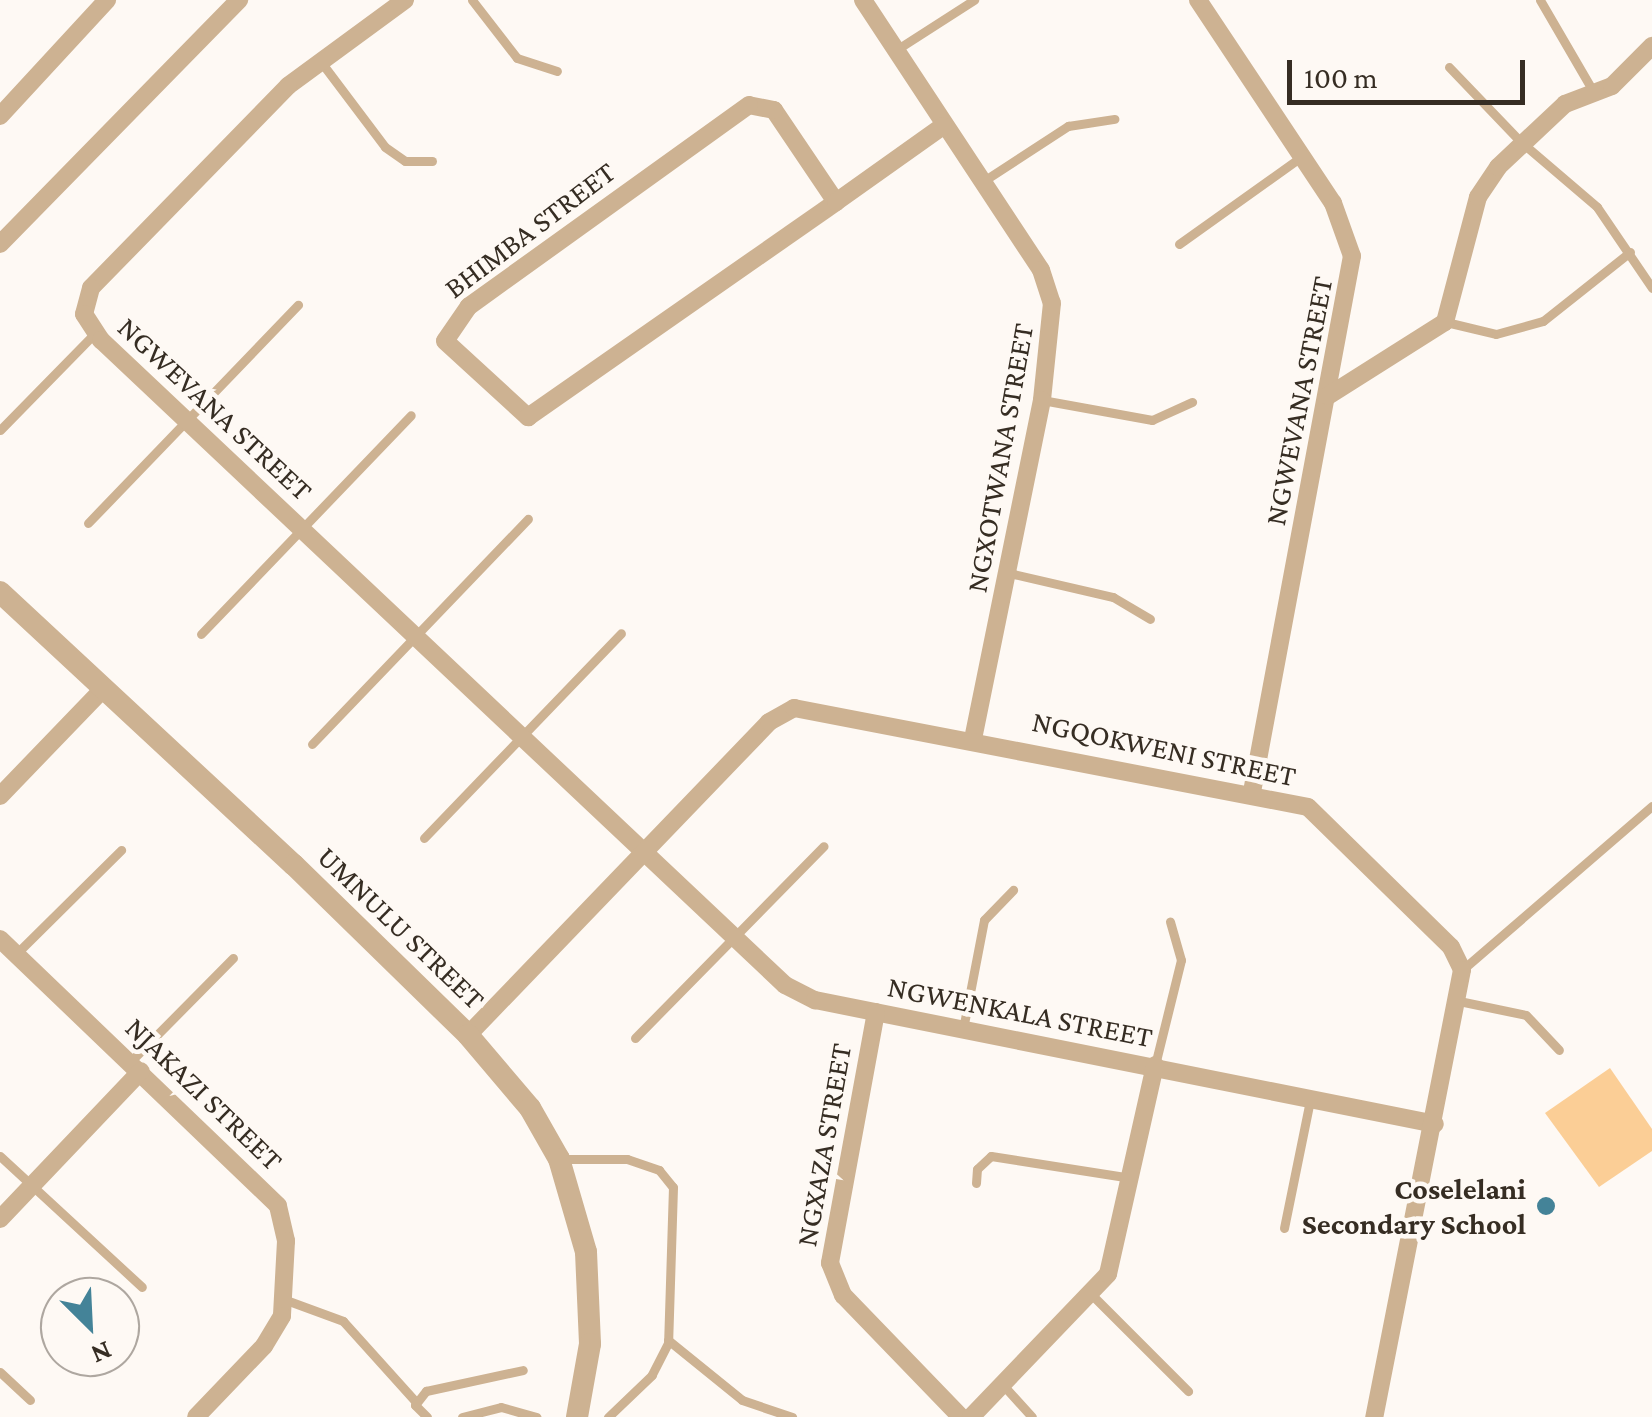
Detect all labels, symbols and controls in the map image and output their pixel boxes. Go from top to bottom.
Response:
scale bar [1292,40,1530,102]
text: 100 m [1304,61,1378,94]
street label: BHIMBA STREET [437,154,623,306]
street label: NGWEVANA STREET [1257,273,1341,529]
street label: NGWEVANA STREET [110,310,320,508]
street label: NGXOTWANA STREET [959,320,1041,596]
street label: NGQOKWENI STREET [1029,703,1299,795]
street label: UMNULU STREET [310,839,492,1017]
street label: NGWENKALA STREET [884,969,1156,1055]
street label: NJAKAZI STREET [118,1010,290,1178]
street label: NGXAZA STREET [788,1041,860,1249]
place label: Coselelani Secondary School [1302,1171,1526,1242]
marker: Coselelani Secondary School [1535,1195,1557,1217]
north arrow [40,1277,140,1377]
text: N [87,1335,117,1371]

